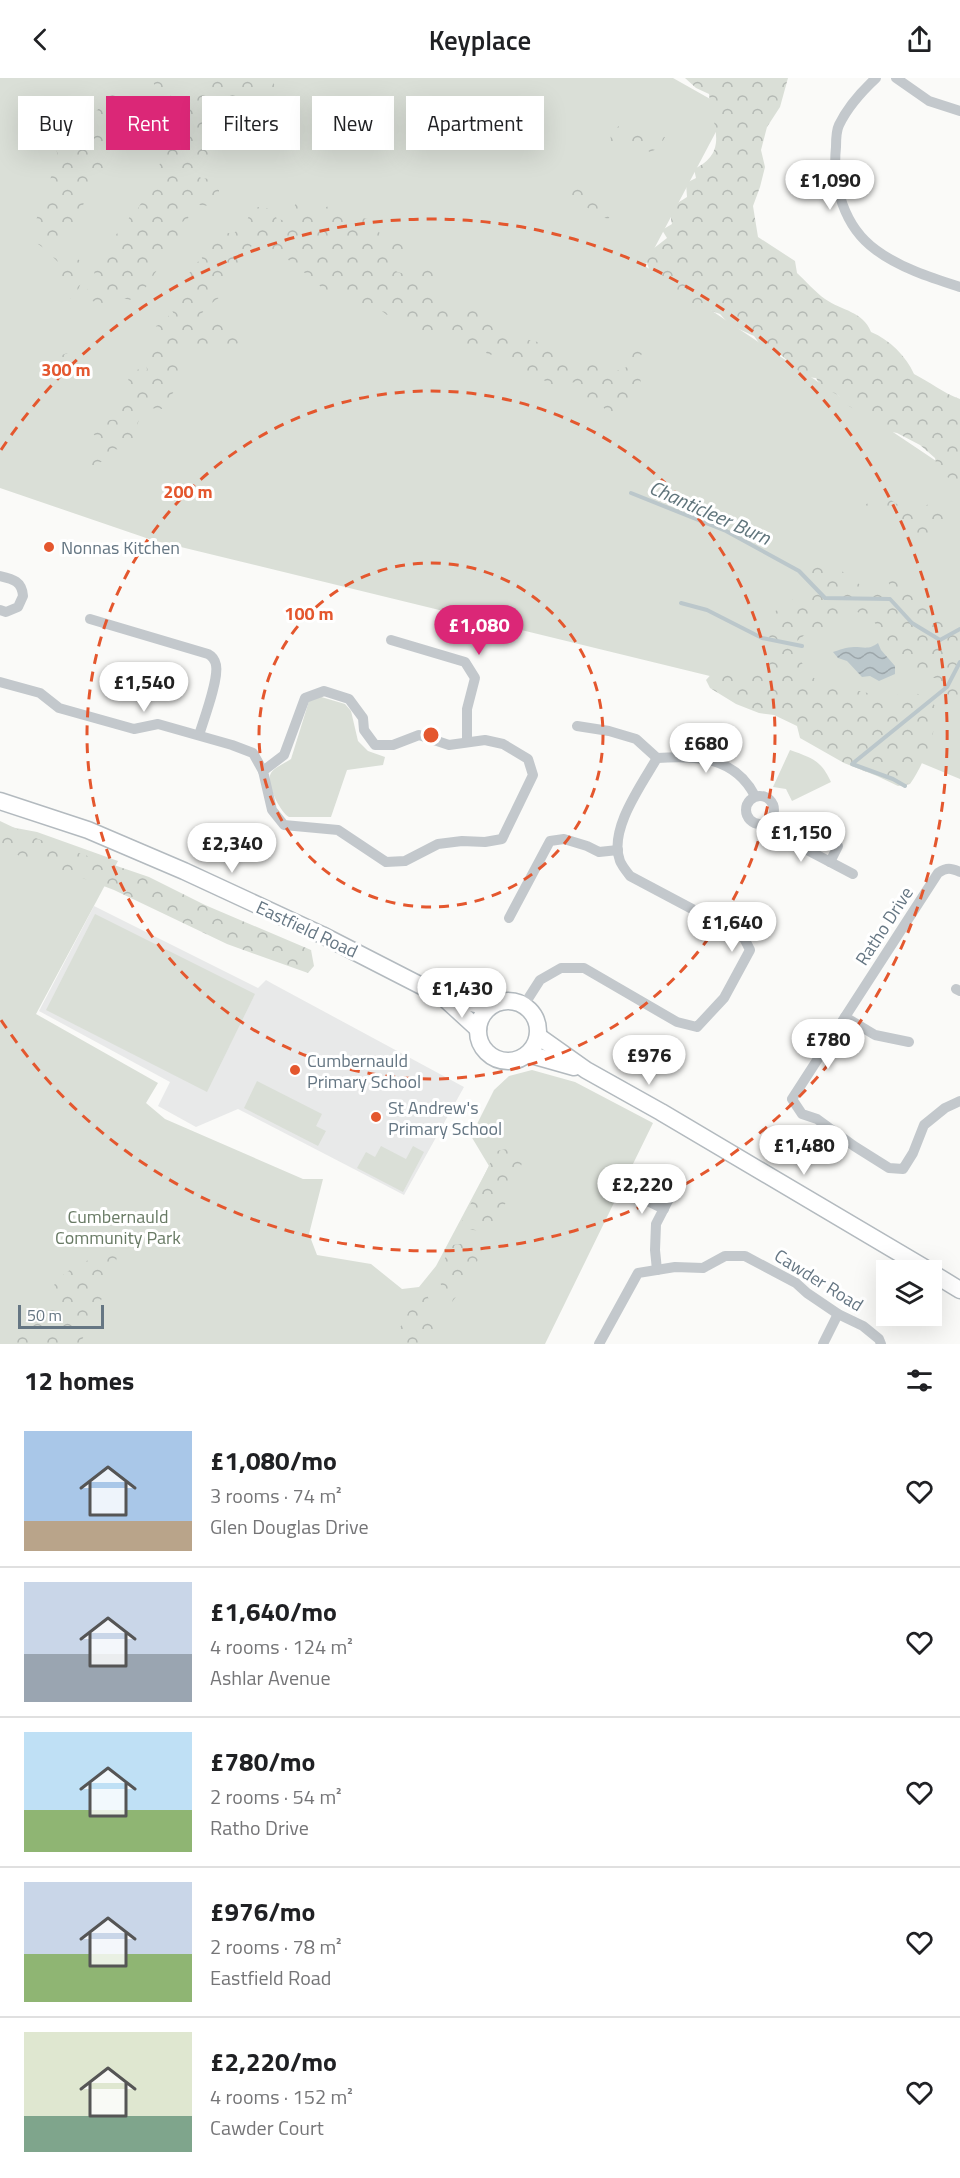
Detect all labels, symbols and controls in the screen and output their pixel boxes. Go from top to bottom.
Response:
text: Keyplace [429,19,531,60]
icon: back [24,23,57,56]
icon: share [903,23,936,56]
chip: Buy [18,96,94,150]
chip: Rent [106,96,190,150]
chip: Filters [202,96,300,150]
chip: New [312,96,394,150]
chip: Apartment [406,96,544,150]
pin: £1,090 [781,160,879,211]
text: £1,090 [799,164,861,195]
text: 300 m [41,356,91,383]
water label: Chanticleer Burn [644,471,777,553]
text: 200 m [163,478,213,505]
place label: Nonnas Kitchen [61,534,180,561]
marker: Nonnas Kitchen [42,540,56,554]
text: 100 m [284,600,334,627]
pin: £1,080 [430,605,528,656]
text: £1,080 [448,609,510,640]
pin: £1,540 [95,662,193,713]
text: £1,540 [113,666,175,697]
pin: £680 [670,723,742,774]
centre of rings [421,725,441,745]
text: £680 [684,727,728,758]
pin: £1,150 [752,812,850,863]
text: £1,150 [770,816,832,847]
pin: £2,340 [183,823,281,874]
text: £2,340 [201,827,263,858]
street label: Ratho Drive [848,881,920,971]
street label: Eastfield Road [252,894,362,964]
pin: £1,640 [683,902,781,953]
text: £1,640 [701,906,763,937]
pin: £1,430 [413,968,511,1019]
text: £1,430 [431,972,493,1003]
pin: £780 [792,1019,864,1070]
text: £780 [806,1023,850,1054]
pin: £976 [613,1035,685,1086]
text: £976 [627,1039,671,1070]
place label: Cumbernauld Primary School [307,1047,421,1095]
marker: Cumbernauld Primary School [288,1063,302,1077]
place label: St Andrew's Primary School [388,1094,502,1142]
marker: St Andrew's Primary School [369,1110,383,1124]
pin: £1,480 [755,1125,853,1176]
text: £1,480 [773,1129,835,1160]
pin: £2,220 [593,1164,691,1215]
text: £2,220 [611,1168,673,1199]
park label: Cumbernauld Community Park [55,1203,181,1251]
street label: Cawder Road [769,1242,869,1318]
map controls [876,1260,942,1326]
button: layers [876,1260,942,1326]
scale bar [18,1302,104,1330]
text: 50 m [27,1303,62,1327]
text: 12 homes [24,1361,134,1400]
icon: filters [903,1364,936,1397]
text: £1,080/mo [210,1441,337,1480]
icon: home [72,1455,144,1527]
icon: heart [903,1475,936,1508]
text: 3 rooms · 74 m² [210,1480,342,1511]
text: Glen Douglas Drive [210,1511,369,1542]
text: £1,640/mo [210,1592,337,1631]
icon: home [72,1606,144,1678]
icon: heart [903,1626,936,1659]
text: 4 rooms · 124 m² [210,1631,353,1662]
text: Ashlar Avenue [210,1662,330,1693]
text: £780/mo [210,1742,315,1781]
icon: home [72,1756,144,1828]
icon: heart [903,1776,936,1809]
text: 2 rooms · 54 m² [210,1781,342,1812]
text: Ratho Drive [210,1812,309,1843]
text: £976/mo [210,1892,315,1931]
icon: home [72,1906,144,1978]
icon: heart [903,1926,936,1959]
text: 2 rooms · 78 m² [210,1931,342,1962]
text: Eastfield Road [210,1962,331,1993]
text: £2,220/mo [210,2042,337,2081]
icon: home [72,2056,144,2128]
icon: heart [903,2076,936,2109]
text: 4 rooms · 152 m² [210,2081,353,2112]
text: Cawder Court [210,2112,324,2143]

